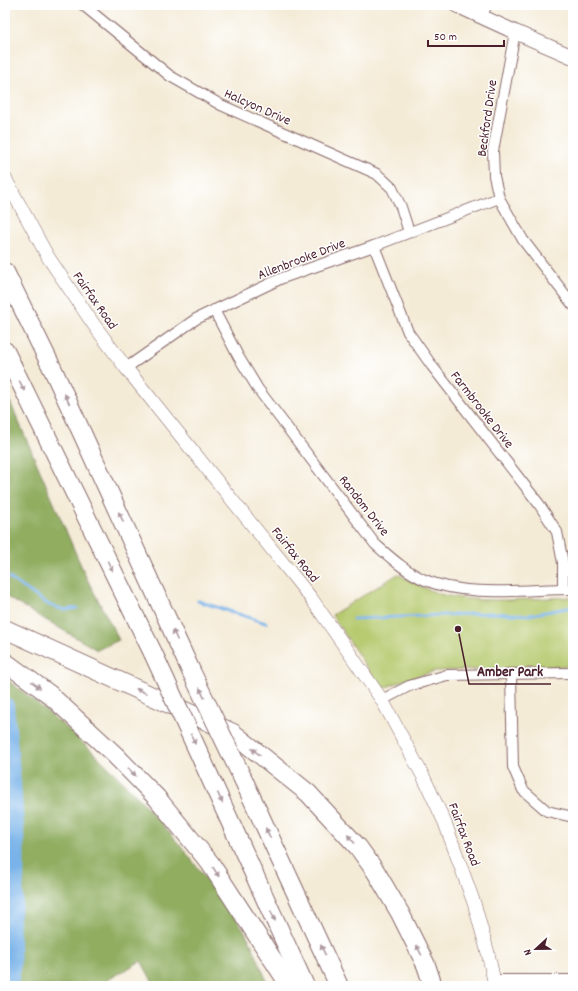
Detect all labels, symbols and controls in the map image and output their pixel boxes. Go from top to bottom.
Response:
scale bar [428,22,504,48]
text: 50 m [434,29,457,46]
street label: Beckford Drive [473,79,503,158]
street label: Halcyon Drive [221,84,294,131]
street label: Allenbrooke Drive [255,234,349,286]
street label: Fairfax Road [67,268,122,334]
street label: Farmbrooke Drive [445,367,518,453]
one-way arrow [19,380,25,392]
one-way arrow [64,394,70,405]
street label: Random Drive [333,472,394,541]
one-way arrow [118,511,124,523]
street label: Fairfax Road [266,523,323,587]
one-way arrow [107,560,113,571]
one-way arrow [172,629,178,641]
callout: Amber Park [469,657,551,684]
text: Amber Park [477,662,543,684]
one-way arrow [31,681,42,689]
one-way arrow [199,687,205,699]
one-way arrow [136,688,147,694]
one-way arrow [190,734,196,745]
one-way arrow [250,747,261,756]
one-way arrow [128,767,137,777]
one-way arrow [217,792,223,804]
street label: Fairfax Road [442,800,484,869]
one-way arrow [265,827,271,838]
one-way arrow [347,834,356,845]
one-way arrow [212,867,220,877]
one-way arrow [271,911,277,923]
north arrow [516,929,556,969]
one-way arrow [416,944,422,956]
one-way arrow [320,945,326,956]
text: N [520,946,537,958]

